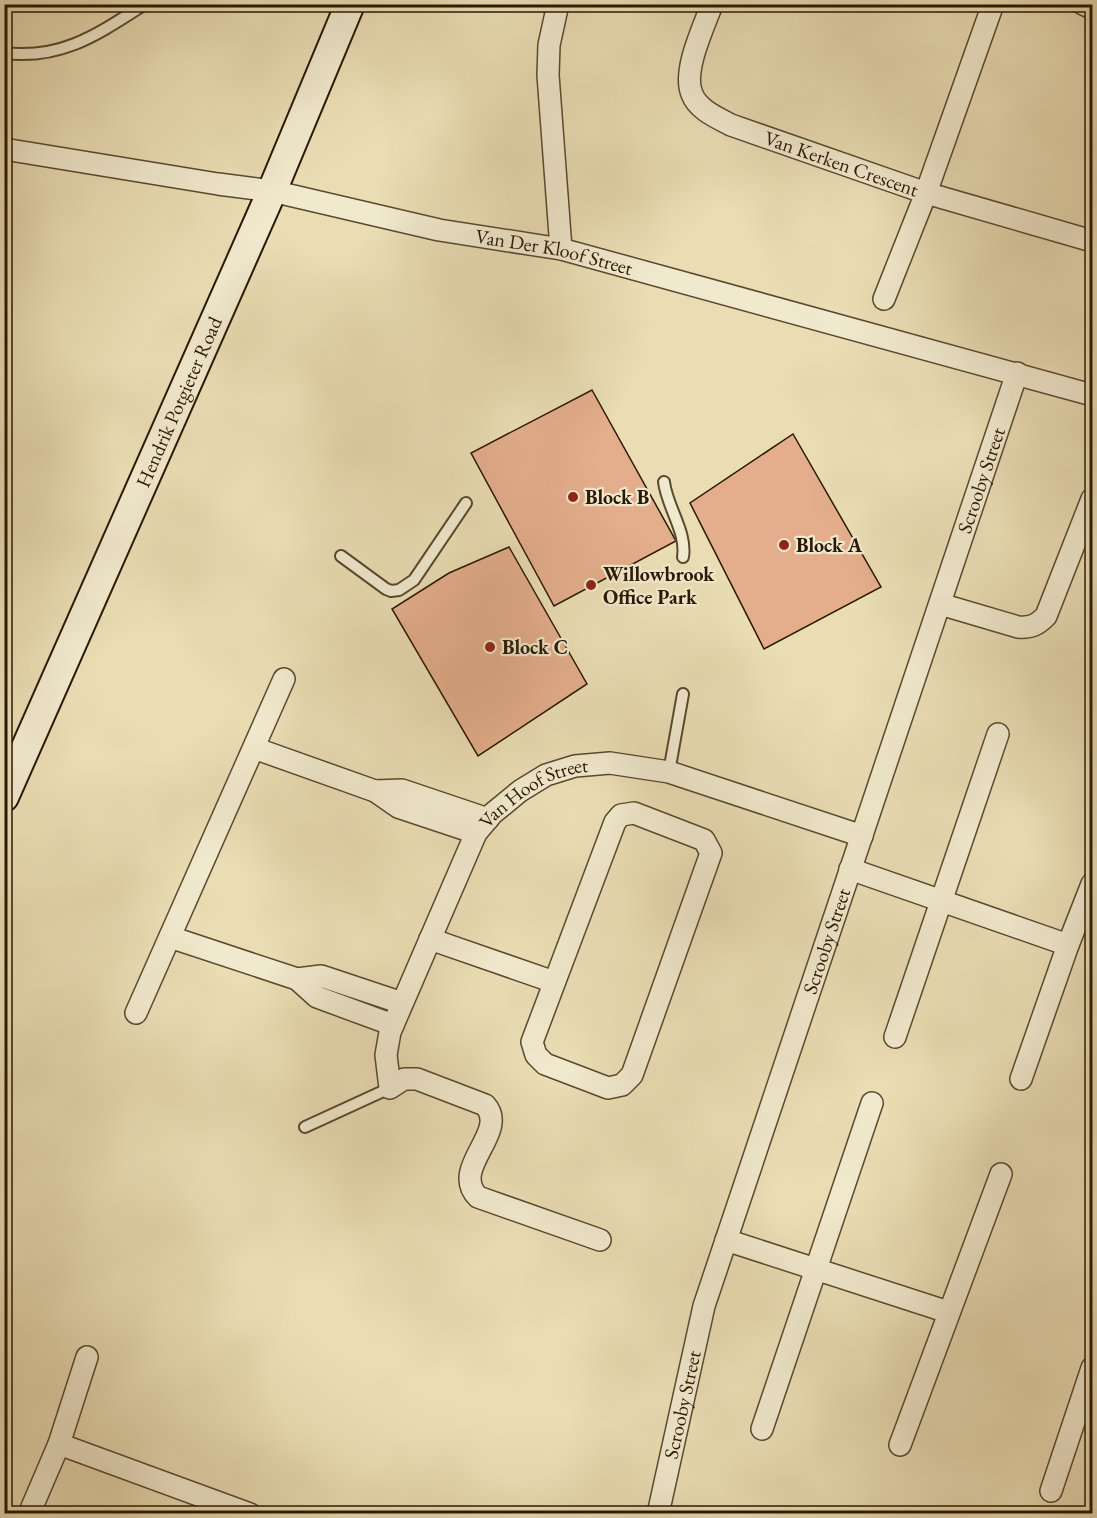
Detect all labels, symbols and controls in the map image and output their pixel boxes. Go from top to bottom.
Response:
street label: Van Kerken Crescent [761,125,923,203]
street label: Van Der Kloof Street [474,223,636,281]
street label: Hendrik Potgieter Road [130,312,228,491]
street label: Scrooby Street [951,423,1011,537]
place label: Block B [585,484,649,510]
marker: Block B [566,490,580,504]
place label: Block A [796,532,863,558]
marker: Block A [777,538,791,552]
place label: Willowbrook Office Park [603,561,715,610]
marker: Willowbrook Office Park [584,578,598,592]
place label: Block C [502,634,568,660]
marker: Block C [483,640,497,654]
street label: Van Hoof Street [473,752,590,833]
street label: Scrooby Street [797,884,857,997]
street label: Scrooby Street [658,1347,707,1461]

